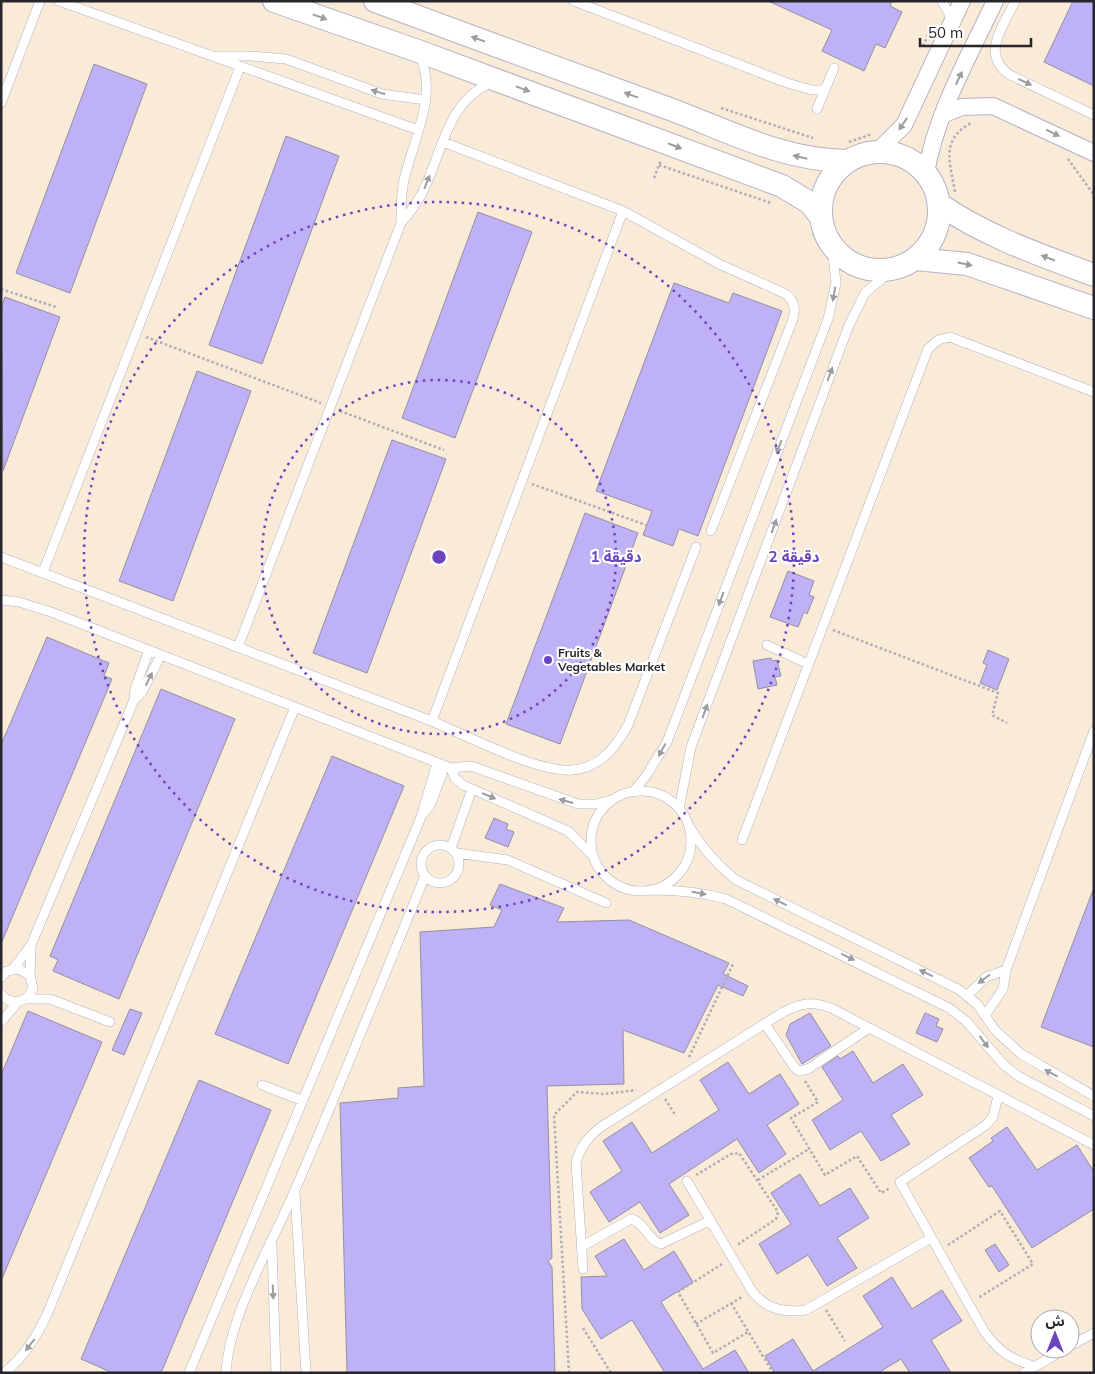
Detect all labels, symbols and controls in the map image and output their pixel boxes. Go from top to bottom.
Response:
one-way arrow [313,14,328,21]
scale bar [920,15,1031,47]
text: 50 m [928,23,963,42]
one-way arrow [471,35,486,42]
one-way arrow [956,71,964,85]
one-way arrow [1017,78,1032,87]
one-way arrow [516,85,531,93]
one-way arrow [370,88,385,96]
one-way arrow [623,91,638,99]
one-way arrow [899,117,908,131]
one-way arrow [1046,130,1060,138]
one-way arrow [668,142,683,150]
one-way arrow [791,152,807,160]
one-way arrow [423,175,431,189]
one-way arrow [1040,254,1055,262]
one-way arrow [957,260,973,268]
one-way arrow [830,287,838,303]
one-way arrow [826,366,834,381]
one-way arrow [775,440,783,455]
one-way arrow [770,518,778,533]
text: 1 دقيقة [591,547,642,566]
text: 2 دقيقة [769,547,820,566]
centre of rings [430,548,448,566]
one-way arrow [717,592,725,607]
place label: Fruits & Vegetables Market [557,645,666,674]
marker: Fruits & Vegetables Market [542,654,554,666]
one-way arrow [145,671,153,686]
one-way arrow [701,704,709,718]
one-way arrow [658,744,667,757]
one-way arrow [482,792,497,800]
one-way arrow [559,796,574,804]
one-way arrow [692,889,708,897]
one-way arrow [773,898,787,906]
one-way arrow [841,953,855,961]
one-way arrow [919,968,933,976]
one-way arrow [978,974,991,985]
one-way arrow [979,1035,990,1048]
one-way arrow [1044,1069,1058,1077]
one-way arrow [269,1285,277,1301]
north arrow [1030,1309,1080,1359]
text: ش [1045,1312,1065,1330]
one-way arrow [25,1339,36,1352]

